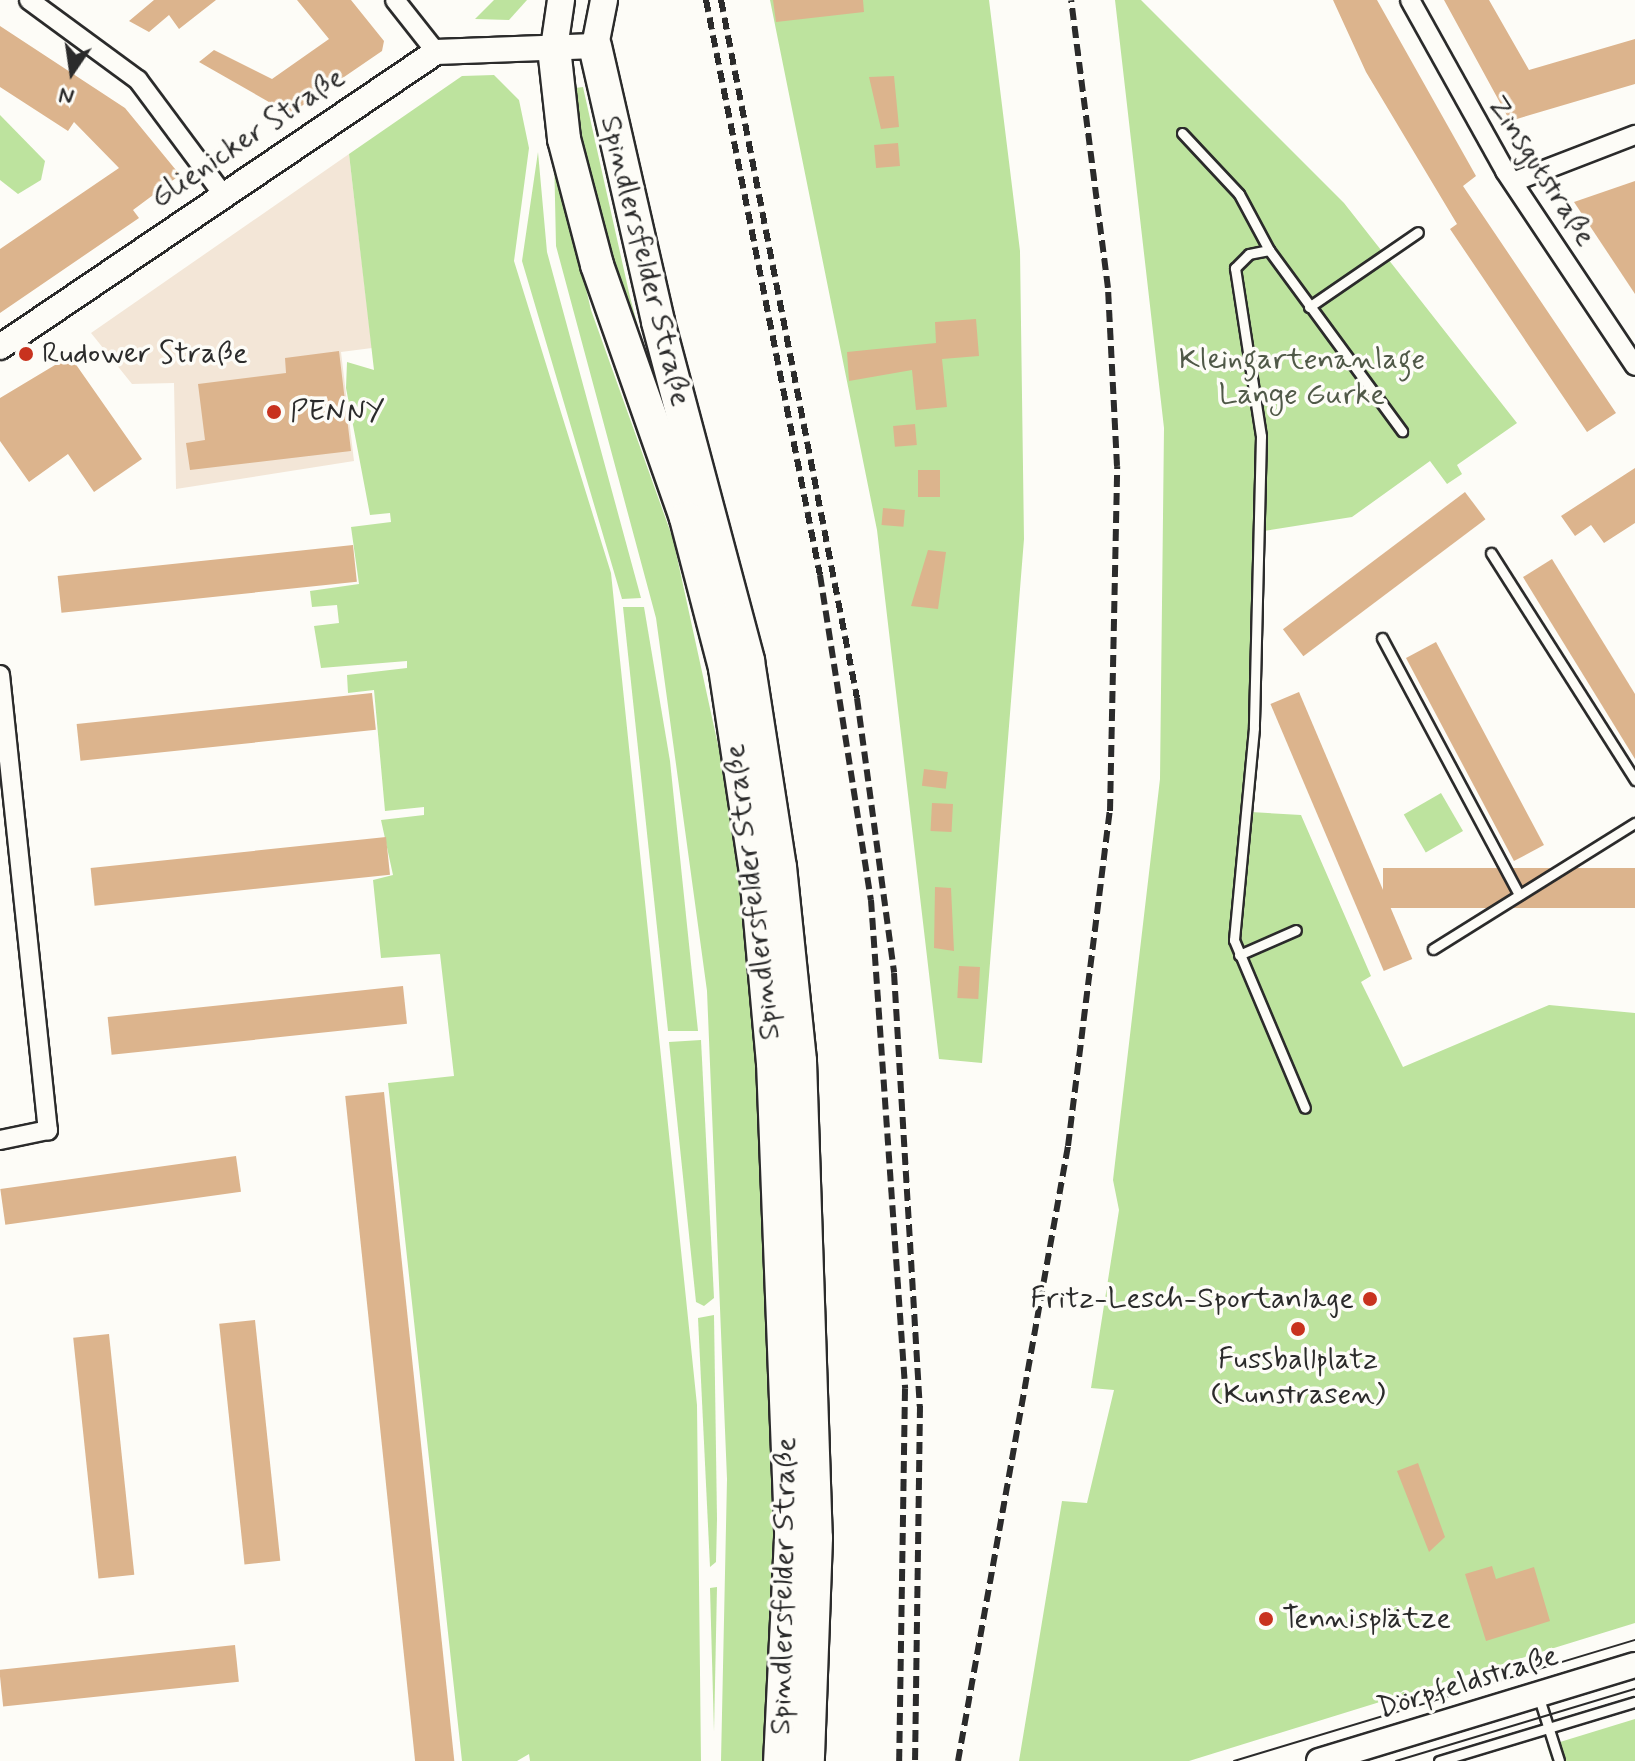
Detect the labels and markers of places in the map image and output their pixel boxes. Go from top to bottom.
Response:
place label: Rudower Straße [42,336,247,372]
marker: Rudower Straße [17,345,35,363]
place label: PENNY [290,394,385,430]
marker: PENNY [265,403,283,421]
place label: Fritz-Lesch-Sportanlage [1030,1281,1354,1317]
marker: Fritz-Lesch-Sportanlage [1361,1290,1379,1308]
marker: Fussballplatz (Kunstrasen) [1289,1320,1307,1338]
place label: Fussballplatz (Kunstrasen) [1211,1342,1385,1412]
place label: Tennisplätze [1282,1601,1451,1637]
marker: Tennisplätze [1257,1610,1275,1628]

